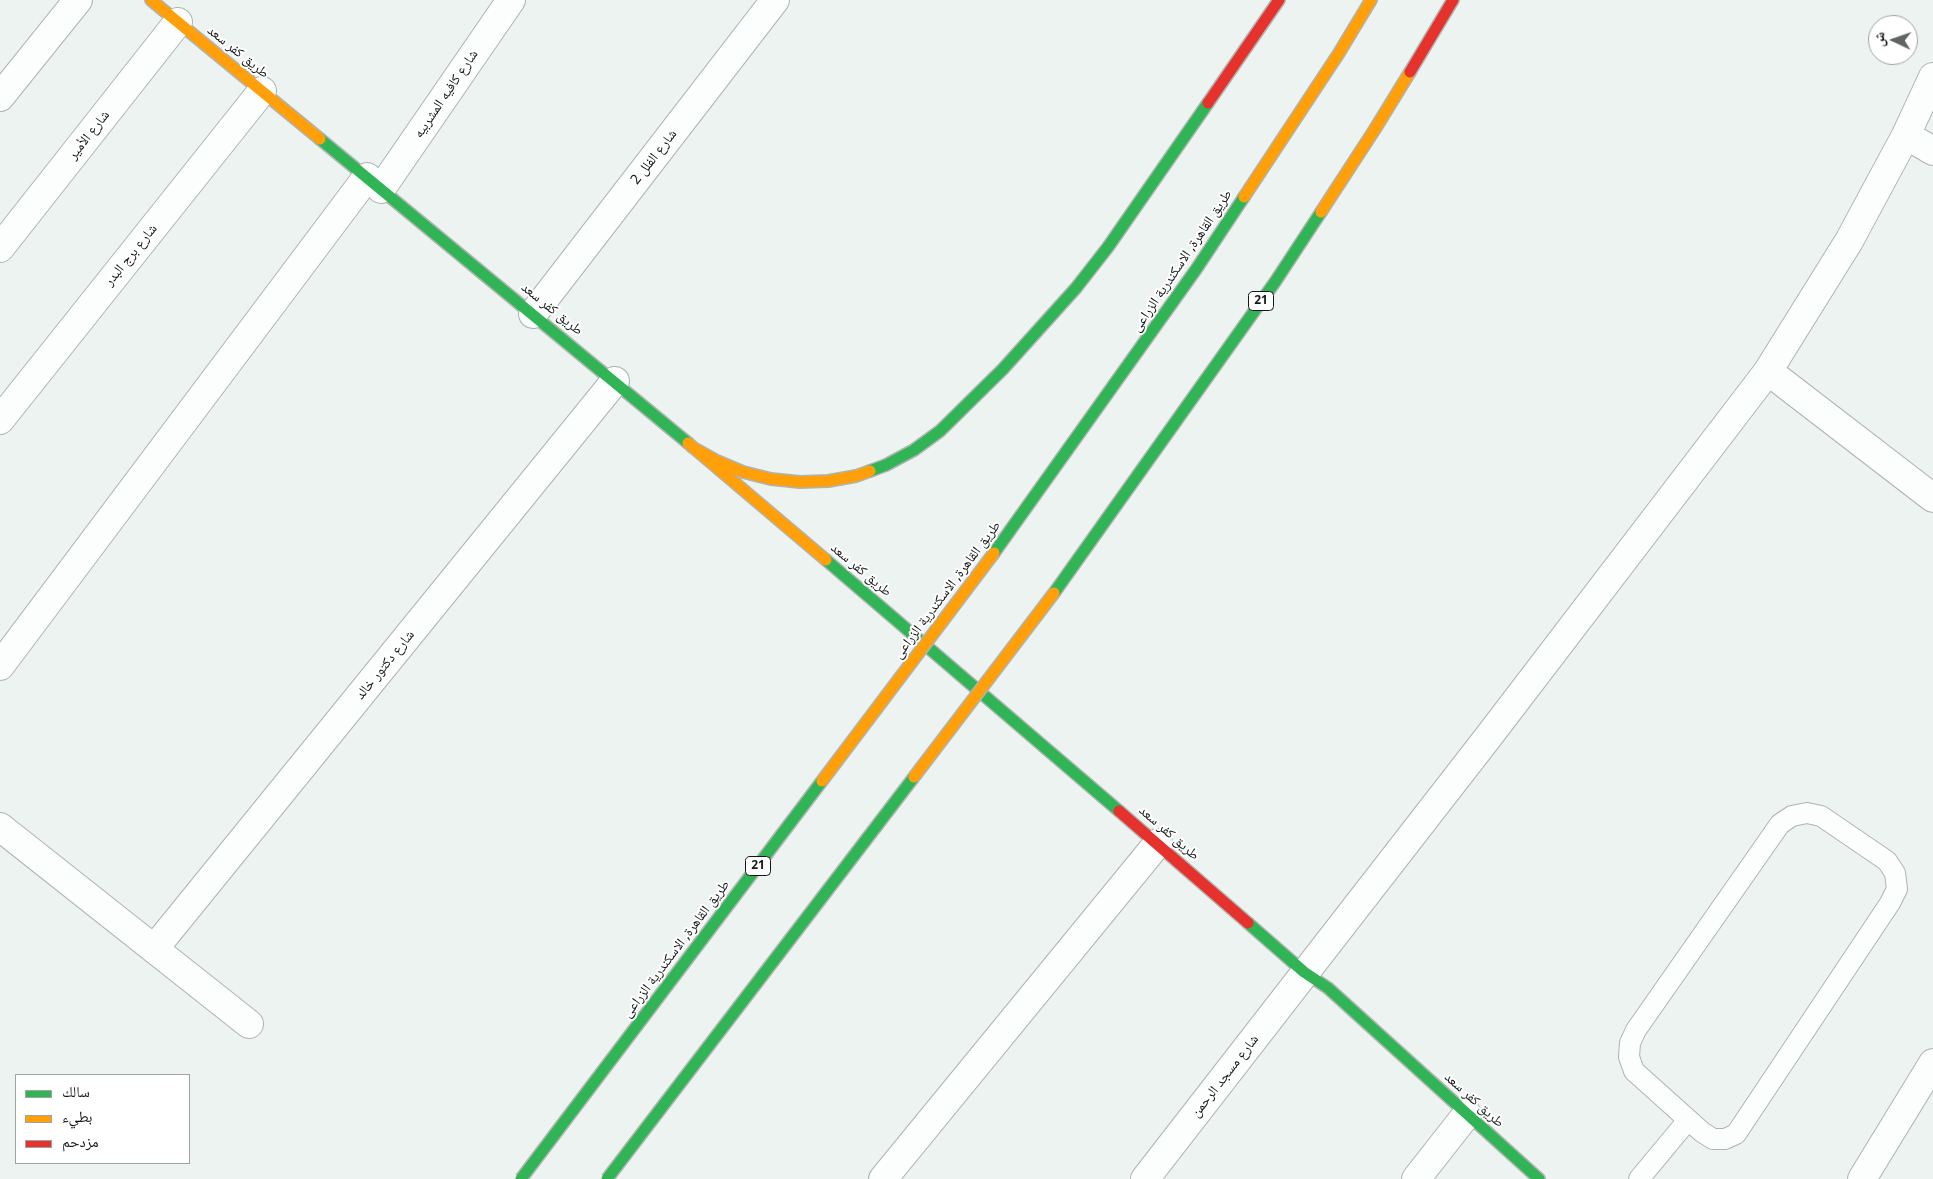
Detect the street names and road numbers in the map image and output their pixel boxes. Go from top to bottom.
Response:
street label: طريق كفر سعد [204,22,272,82]
street label: شارع كافيه المشربيه [410,47,482,141]
street label: شارع الأمير [65,107,113,163]
street label: شارع الفلل 2 [627,126,681,188]
street label: طريق القاهرة, الاسكندرية الزراعى [1128,187,1236,335]
street label: شارع برج البدر [101,221,161,289]
street label: طريق كفر سعد [518,279,586,339]
road number: 21 [1248,292,1274,310]
street label: طريق القاهرة, الاسكندرية الزراعى [890,518,1004,662]
street label: طريق كفر سعد [827,540,895,600]
street label: شارع دكتور خالد [352,627,418,703]
street label: طريق كفر سعد [1135,802,1203,864]
road number: 21 [746,856,770,876]
street label: طريق القاهرة, الاسكندرية الزراعى [619,877,733,1021]
street label: شارع مسجد الرحمن [1187,1031,1263,1121]
street label: طريق كفر سعد [1441,1069,1507,1131]

